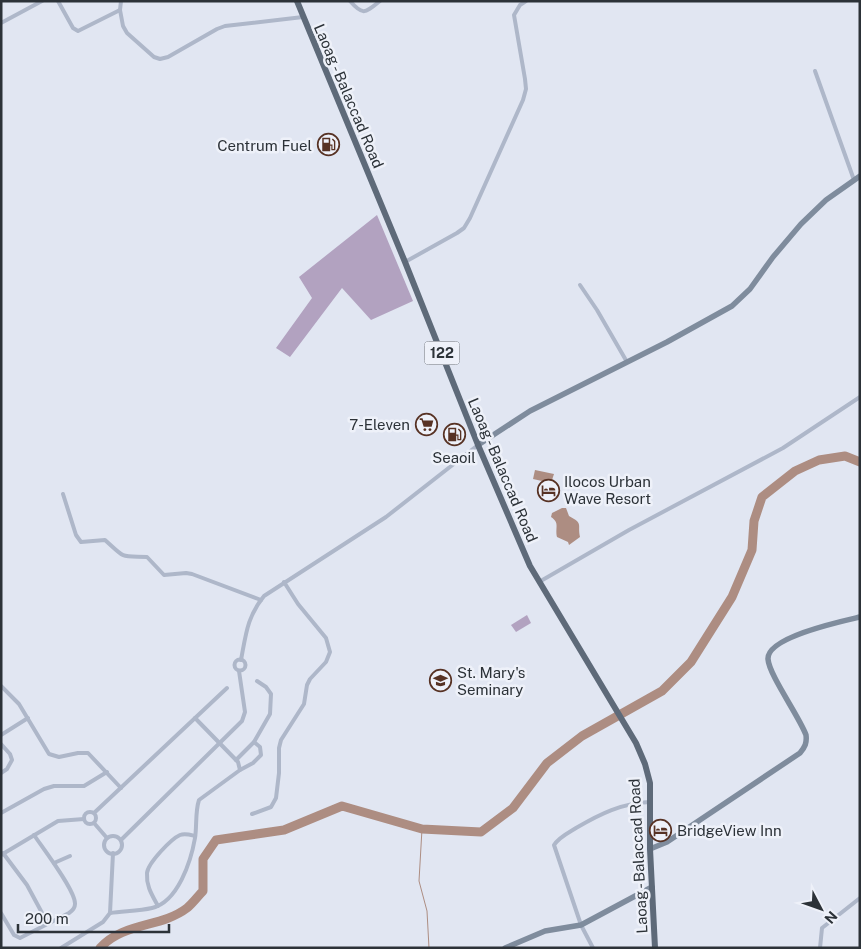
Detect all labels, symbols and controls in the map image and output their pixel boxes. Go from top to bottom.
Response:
street label: Laoag - Balaccad Road [311,21,387,171]
fuel station icon: Centrum Fuel [316,133,340,157]
place label: Centrum Fuel [217,137,312,154]
road number: 122 [424,342,460,364]
street label: Laoag - Balaccad Road [465,395,541,545]
supermarket icon: 7-Eleven [414,412,438,436]
place label: 7-Eleven [349,416,410,433]
fuel station icon: Seaoil [442,422,466,446]
place label: Seaoil [432,449,476,466]
place label: Ilocos Urban Wave Resort [564,473,651,507]
hotel icon: Ilocos Urban Wave Resort [536,478,560,502]
place label: St. Mary's Seminary [457,664,525,698]
school or university icon: St. Mary's Seminary [429,669,453,693]
street label: Laoag - Balaccad Road [625,778,651,934]
hotel icon: BridgeView Inn [649,818,673,842]
place label: BridgeView Inn [677,822,782,839]
north arrow [796,884,846,934]
scale bar [18,902,169,934]
text: N [821,908,840,927]
text: 200 m [25,910,69,927]

